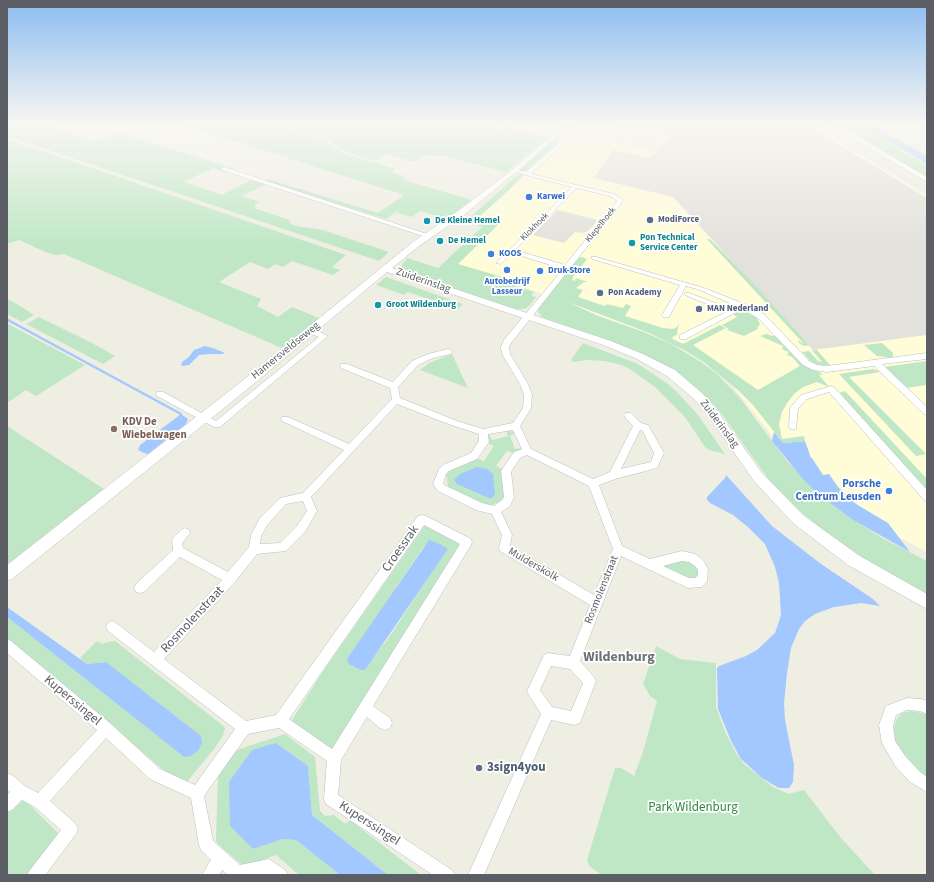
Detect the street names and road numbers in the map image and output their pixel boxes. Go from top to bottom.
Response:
street label: Klepelhoek [583,205,619,245]
street label: Klokhoek [519,211,551,243]
street label: Zuiderinslag [394,265,452,297]
street label: Hamersveldseweg [249,319,323,383]
street label: Zuiderinslag [697,397,741,451]
street label: Croessrak [379,523,423,575]
street label: Mulderskolk [505,545,561,585]
street label: Rosmolenstraat [582,554,622,626]
street label: Rosmolenstraat [158,583,228,657]
street label: Kuperssingel [40,673,104,729]
street label: Kuperssingel [335,798,403,850]

